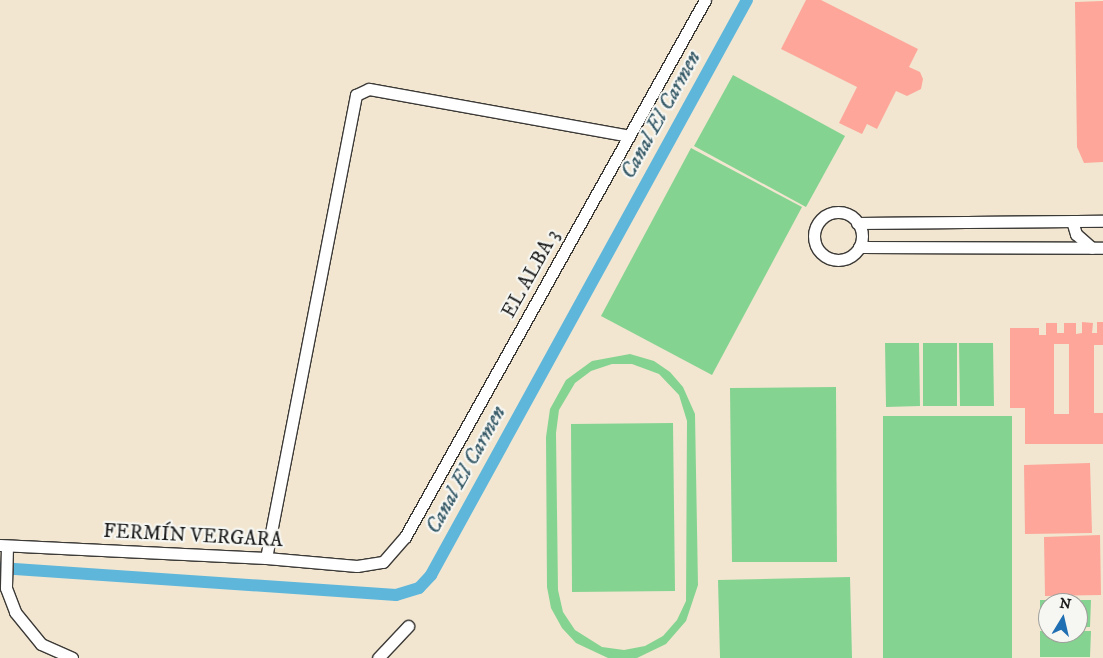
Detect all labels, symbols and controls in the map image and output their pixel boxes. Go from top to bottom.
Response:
water label: Canal El Carmen [616,47,706,183]
street label: EL ALBA 3 [497,226,565,322]
water label: Canal El Carmen [421,402,511,538]
street label: FERMÍN VERGARA [103,519,283,553]
north arrow [1038,593,1088,643]
text: N [1058,594,1072,614]

